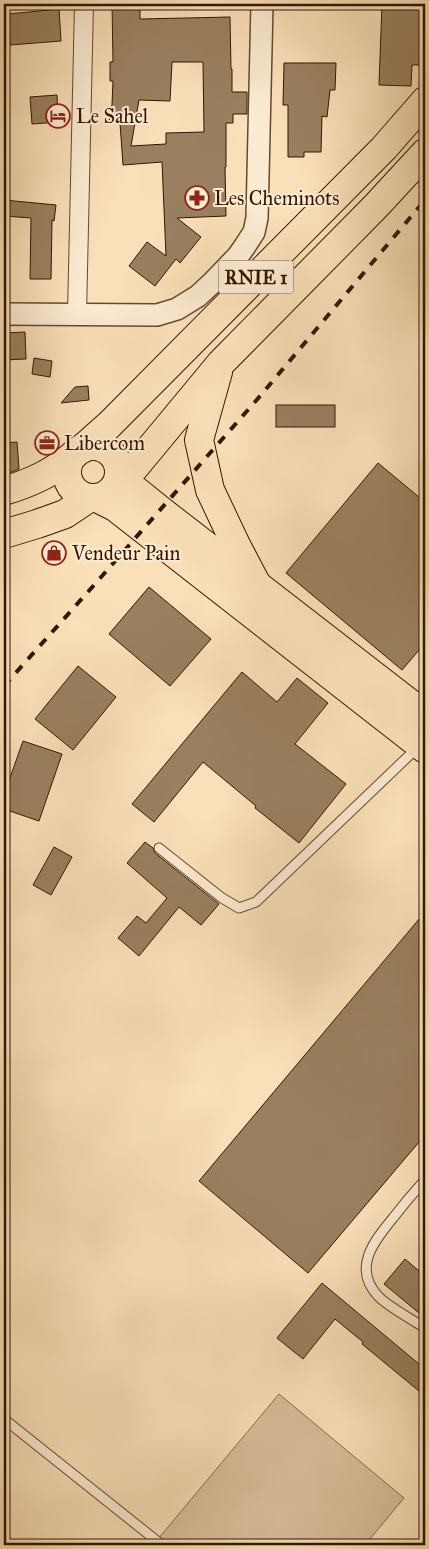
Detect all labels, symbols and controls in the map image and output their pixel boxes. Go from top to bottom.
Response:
hotel icon: Le Sahel [45,103,71,129]
place label: Le Sahel [76,104,149,128]
pharmacy icon: Les Cheminots [184,185,210,211]
place label: Les Cheminots [214,186,339,210]
road number: RNIE 1 [218,260,294,294]
office icon: Libercom [34,430,60,456]
place label: Libercom [64,431,145,455]
shop icon: Vendeur Pain [41,540,67,566]
place label: Vendeur Pain [71,541,181,565]

